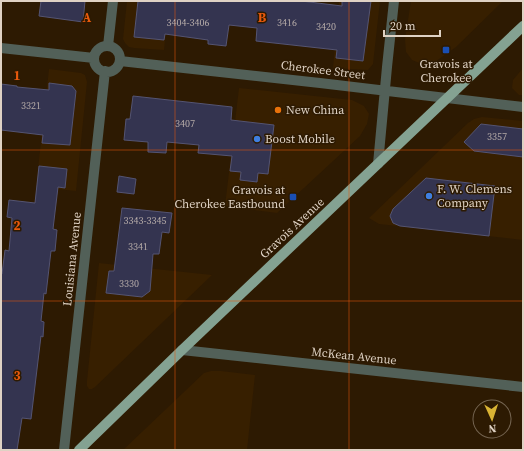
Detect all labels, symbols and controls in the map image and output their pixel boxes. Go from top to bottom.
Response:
text: A [83,9,92,26]
text: B [258,9,267,26]
scale bar [384,12,440,38]
house number: 3404-3406 [166,16,210,29]
house number: 3416 [277,16,297,29]
text: 20 m [390,18,416,34]
house number: 3420 [316,20,336,33]
marker: Gravois at Cherokee [441,45,451,55]
place label: Gravois at Cherokee [420,56,473,86]
street label: Cherokee Street [280,57,366,83]
text: 1 [13,67,21,84]
house number: 3321 [21,99,41,112]
place label: New China [286,102,345,118]
marker: New China [273,105,283,115]
house number: 3407 [175,117,195,130]
house number: 3357 [487,130,507,143]
place label: Boost Mobile [265,131,335,147]
marker: Boost Mobile [252,134,262,144]
place label: F. W. Clemens Company [437,181,512,211]
place label: Gravois at Cherokee Eastbound [174,182,285,212]
marker: F. W. Clemens Company [424,191,434,201]
marker: Gravois at Cherokee Eastbound [288,192,298,202]
street label: Gravois Avenue [256,194,328,262]
street label: Louisiana Avenue [59,211,85,307]
house number: 3343-3345 [123,214,167,227]
text: 2 [13,217,21,234]
house number: 3341 [128,240,148,253]
house number: 3330 [119,277,139,290]
street label: McKean Avenue [311,344,397,368]
text: 3 [13,367,21,384]
north arrow [472,399,512,439]
text: N [488,421,497,436]

